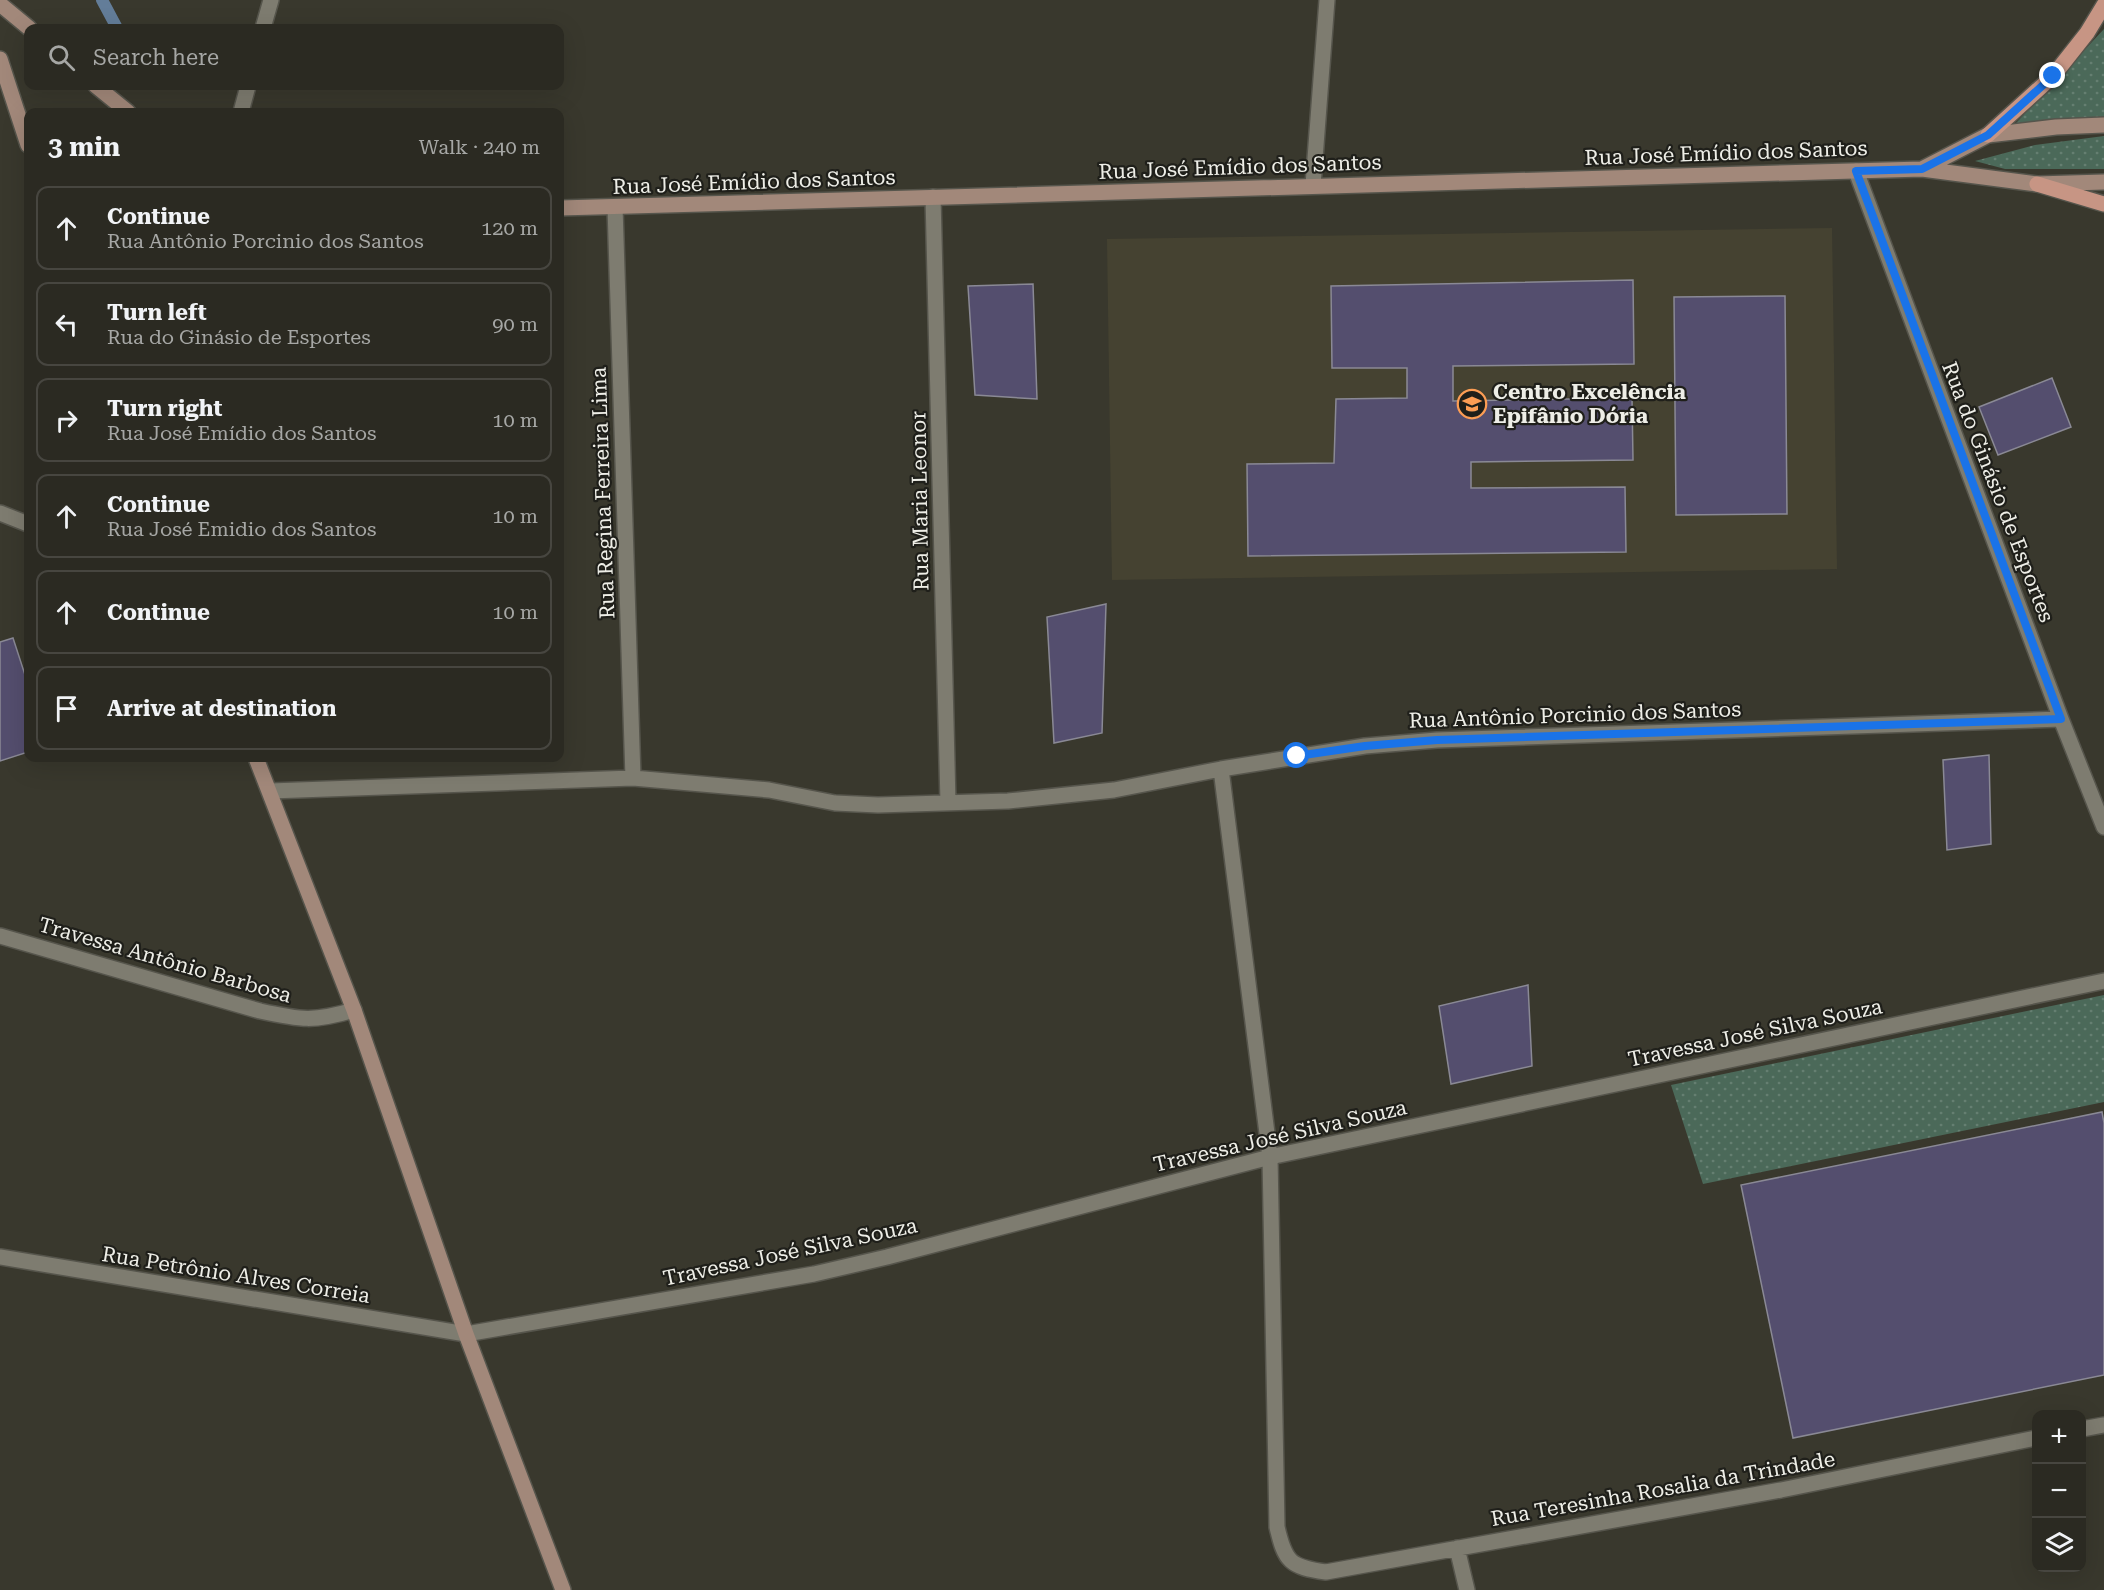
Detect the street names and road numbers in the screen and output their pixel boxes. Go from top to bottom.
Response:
street label: Rua José Emídio dos Santos [1584,136,1868,170]
street label: Rua José Emídio dos Santos [1098,150,1382,184]
street label: Rua José Emídio dos Santos [612,165,896,199]
street label: Rua do Ginásio de Esportes [1937,358,2059,626]
street label: Rua Regina Ferreira Lima [587,366,619,620]
street label: Rua Maria Leonor [906,410,934,591]
street label: Rua Antônio Porcinio dos Santos [1408,697,1742,733]
street label: Travessa Antônio Barbosa [36,912,295,1008]
street label: Travessa José Silva Souza [1626,994,1885,1072]
street label: Travessa José Silva Souza [1151,1095,1410,1177]
street label: Travessa José Silva Souza [661,1213,920,1291]
street label: Rua Petrônio Alves Correia [100,1242,372,1308]
street label: Rua Teresinha Rosalia da Trindade [1489,1447,1837,1531]

